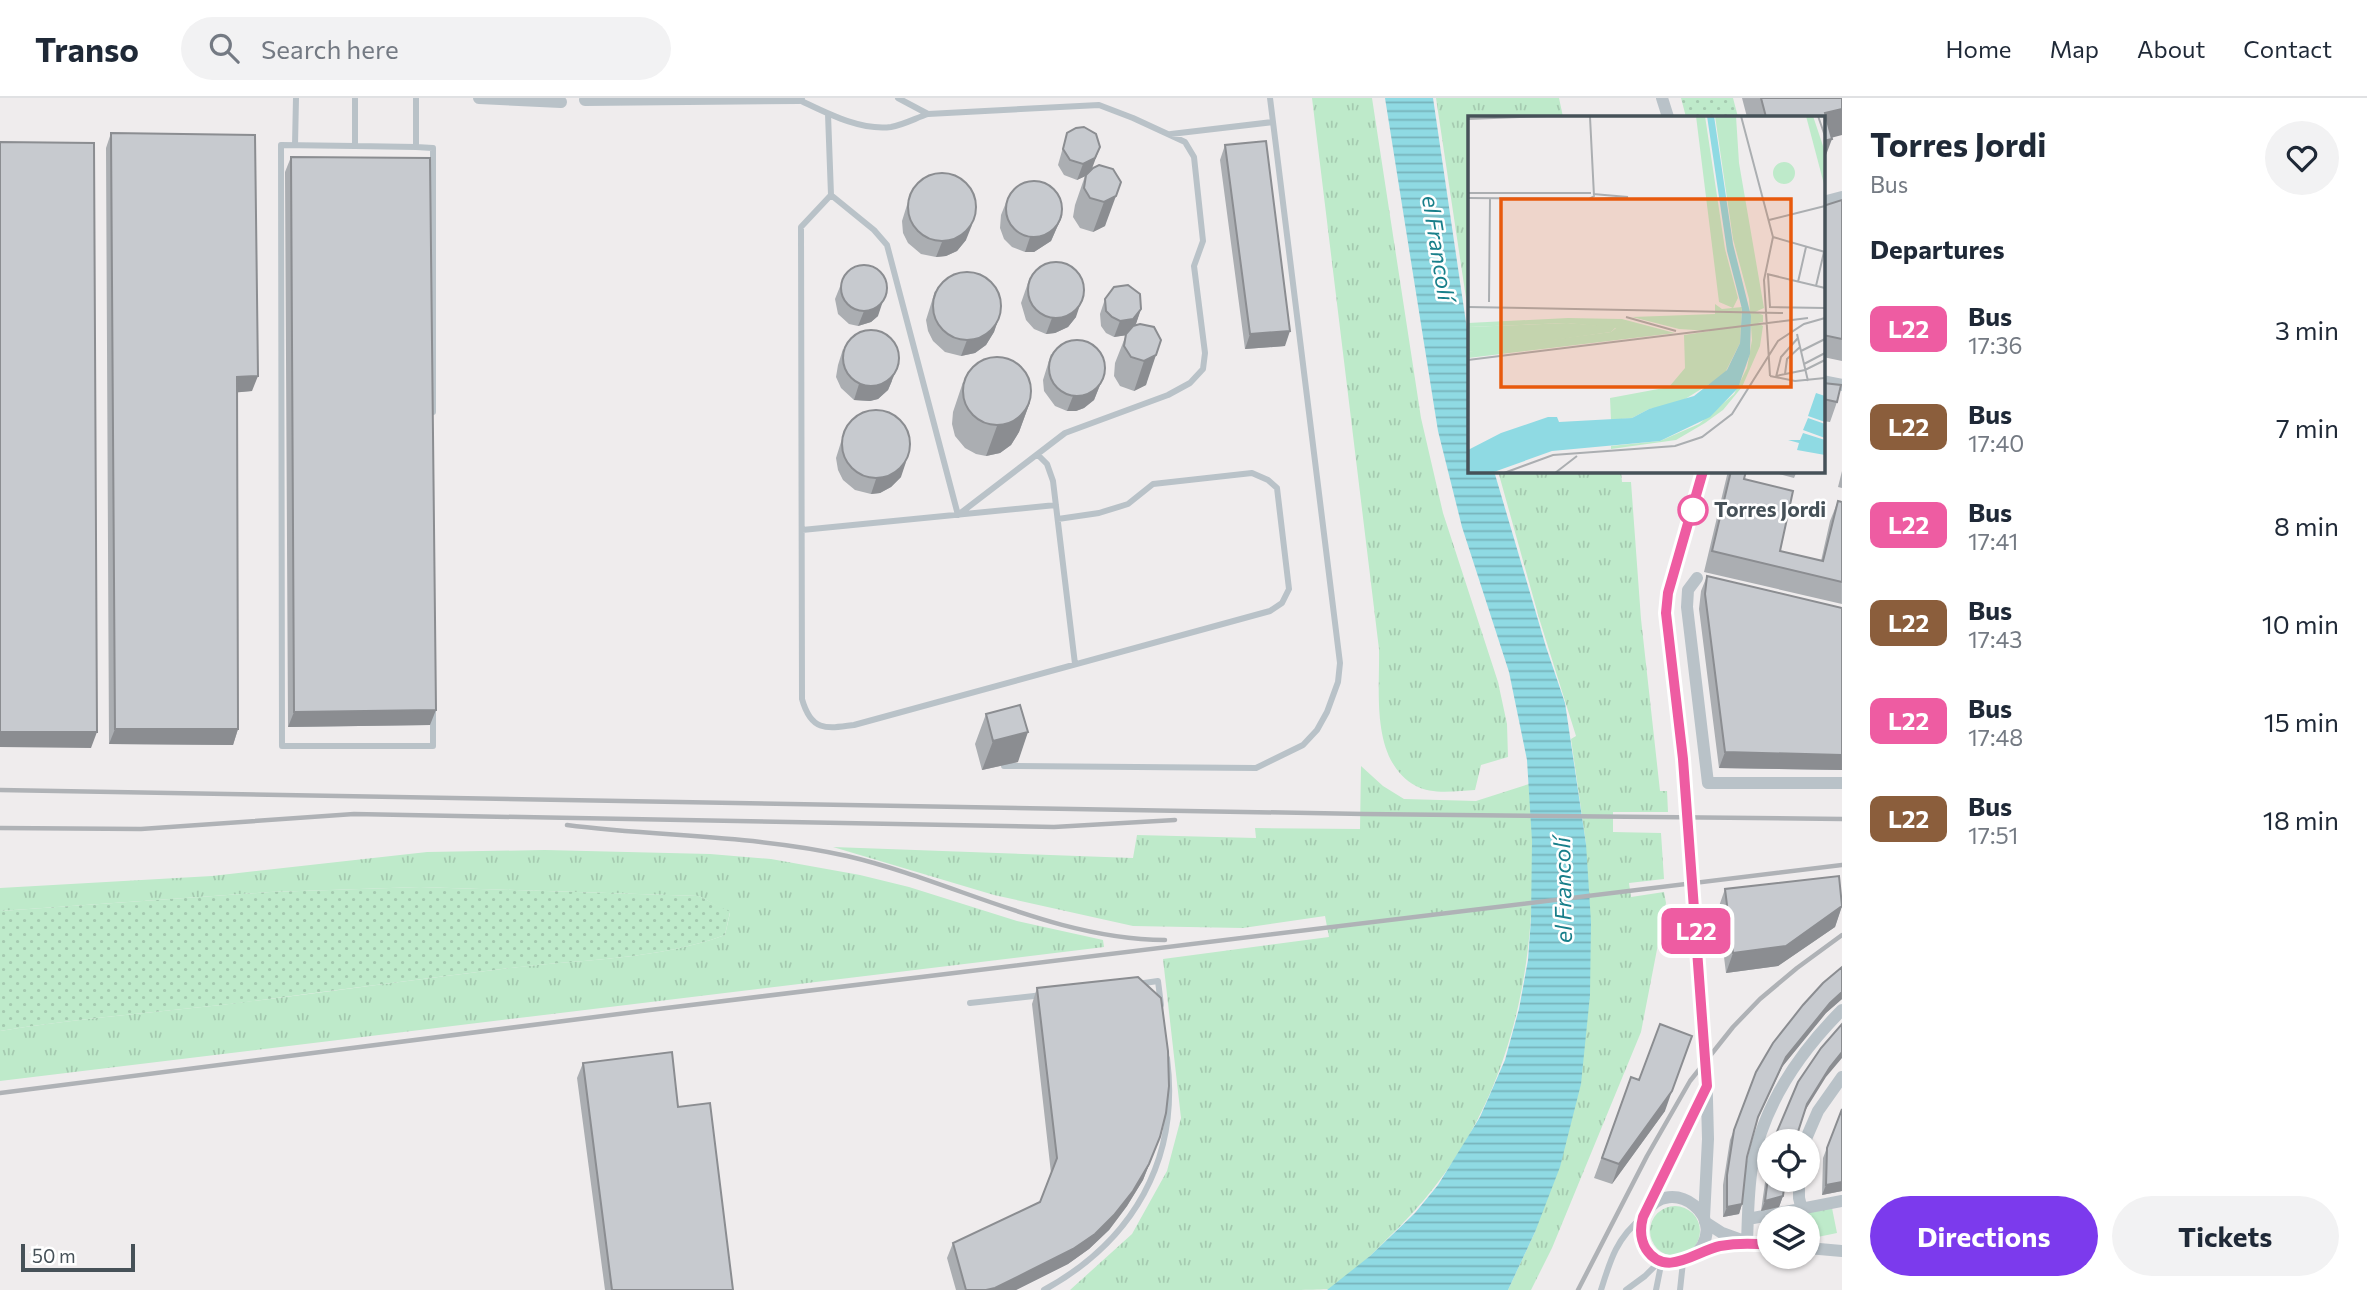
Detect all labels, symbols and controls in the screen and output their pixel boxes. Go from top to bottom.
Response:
search box [181,17,671,80]
text: Transo [35,28,139,69]
icon: search [205,29,243,67]
text: Search here [261,33,399,64]
text: Home [1946,34,2012,63]
text: Map [2050,34,2099,63]
text: About [2137,34,2205,63]
text: Contact [2243,34,2332,63]
inset map [1468,116,1825,472]
button: heart [2265,121,2339,195]
text: Torres Jordi [1870,123,2046,164]
text: Bus [1870,170,1908,198]
water label: el Francolí [1417,193,1462,307]
text: Departures [1870,233,2005,264]
text: Bus [1968,300,2012,331]
text: L22 [1888,314,1929,343]
text: 3 min [2275,314,2339,345]
text: 17:36 [1968,331,2023,359]
text: Bus [1968,398,2012,429]
text: L22 [1888,412,1929,441]
text: 7 min [2276,412,2339,443]
text: 17:40 [1968,429,2024,457]
marker: Torres Jordi [1678,495,1708,525]
place label: Torres Jordi [1714,496,1826,521]
text: Bus [1968,496,2012,527]
text: L22 [1888,510,1929,539]
text: 8 min [2274,510,2339,541]
text: 17:41 [1968,527,2018,555]
text: Bus [1968,594,2012,625]
text: L22 [1888,608,1929,637]
text: 10 min [2262,608,2339,639]
text: 17:43 [1968,625,2022,653]
text: Bus [1968,692,2012,723]
text: L22 [1888,706,1929,735]
text: 15 min [2264,706,2339,737]
text: 17:48 [1968,723,2023,751]
text: Bus [1968,790,2012,821]
text: L22 [1888,804,1929,833]
text: 18 min [2263,804,2339,835]
text: 17:51 [1968,821,2018,849]
water label: el Francolí [1547,833,1577,943]
line badge: L22 [1656,908,1736,954]
text: L22 [1675,916,1717,945]
map controls [1757,1129,1820,1269]
button: locate [1757,1129,1820,1192]
button: Directions [1870,1196,2098,1276]
button: Tickets [2112,1196,2339,1276]
button: layers [1757,1206,1820,1269]
scale bar [21,1241,135,1273]
text: 50 m [32,1244,76,1267]

